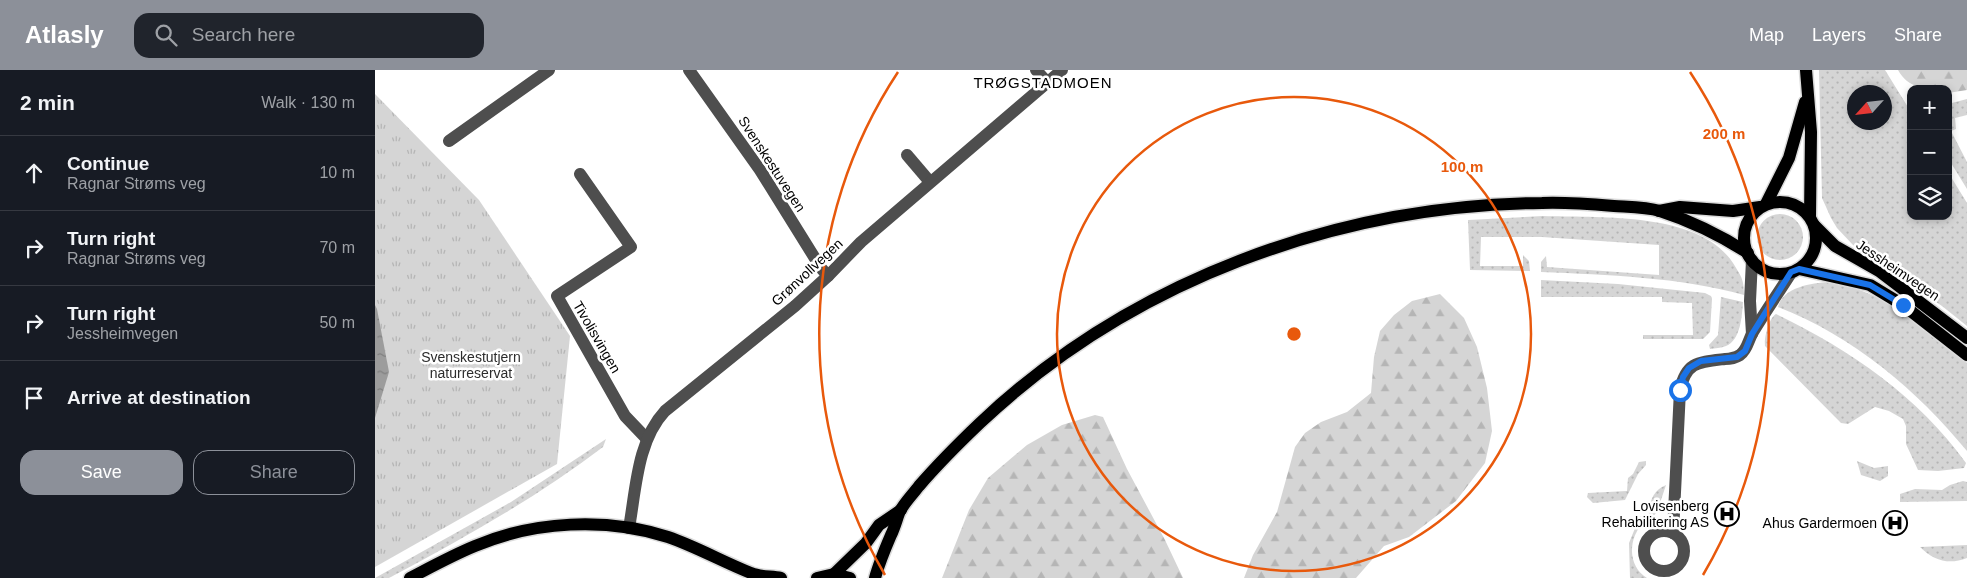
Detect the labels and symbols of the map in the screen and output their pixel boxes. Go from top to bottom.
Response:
district label: TRØGSTADMOEN [973,74,1113,91]
north arrow [1847,85,1892,130]
street label: Svenskestuvegen [735,113,809,215]
text: 200 m [1703,125,1745,142]
text: 100 m [1441,158,1483,175]
street label: Grønvollvegen [768,235,846,309]
street label: Jessheimvegen [1853,236,1943,304]
route end [1892,294,1915,317]
street label: Tivolisvingen [570,298,624,376]
centre of rings [1285,325,1303,343]
park label: Svenskestutjern naturreservat [421,349,521,381]
route start [1669,379,1692,402]
place label: Lovisenberg Rehabilitering AS [1602,498,1709,530]
hospital icon: Lovisenberg Rehabilitering AS [1714,501,1740,527]
hospital icon: Ahus Gardermoen [1882,510,1908,536]
place label: Ahus Gardermoen [1763,515,1877,531]

